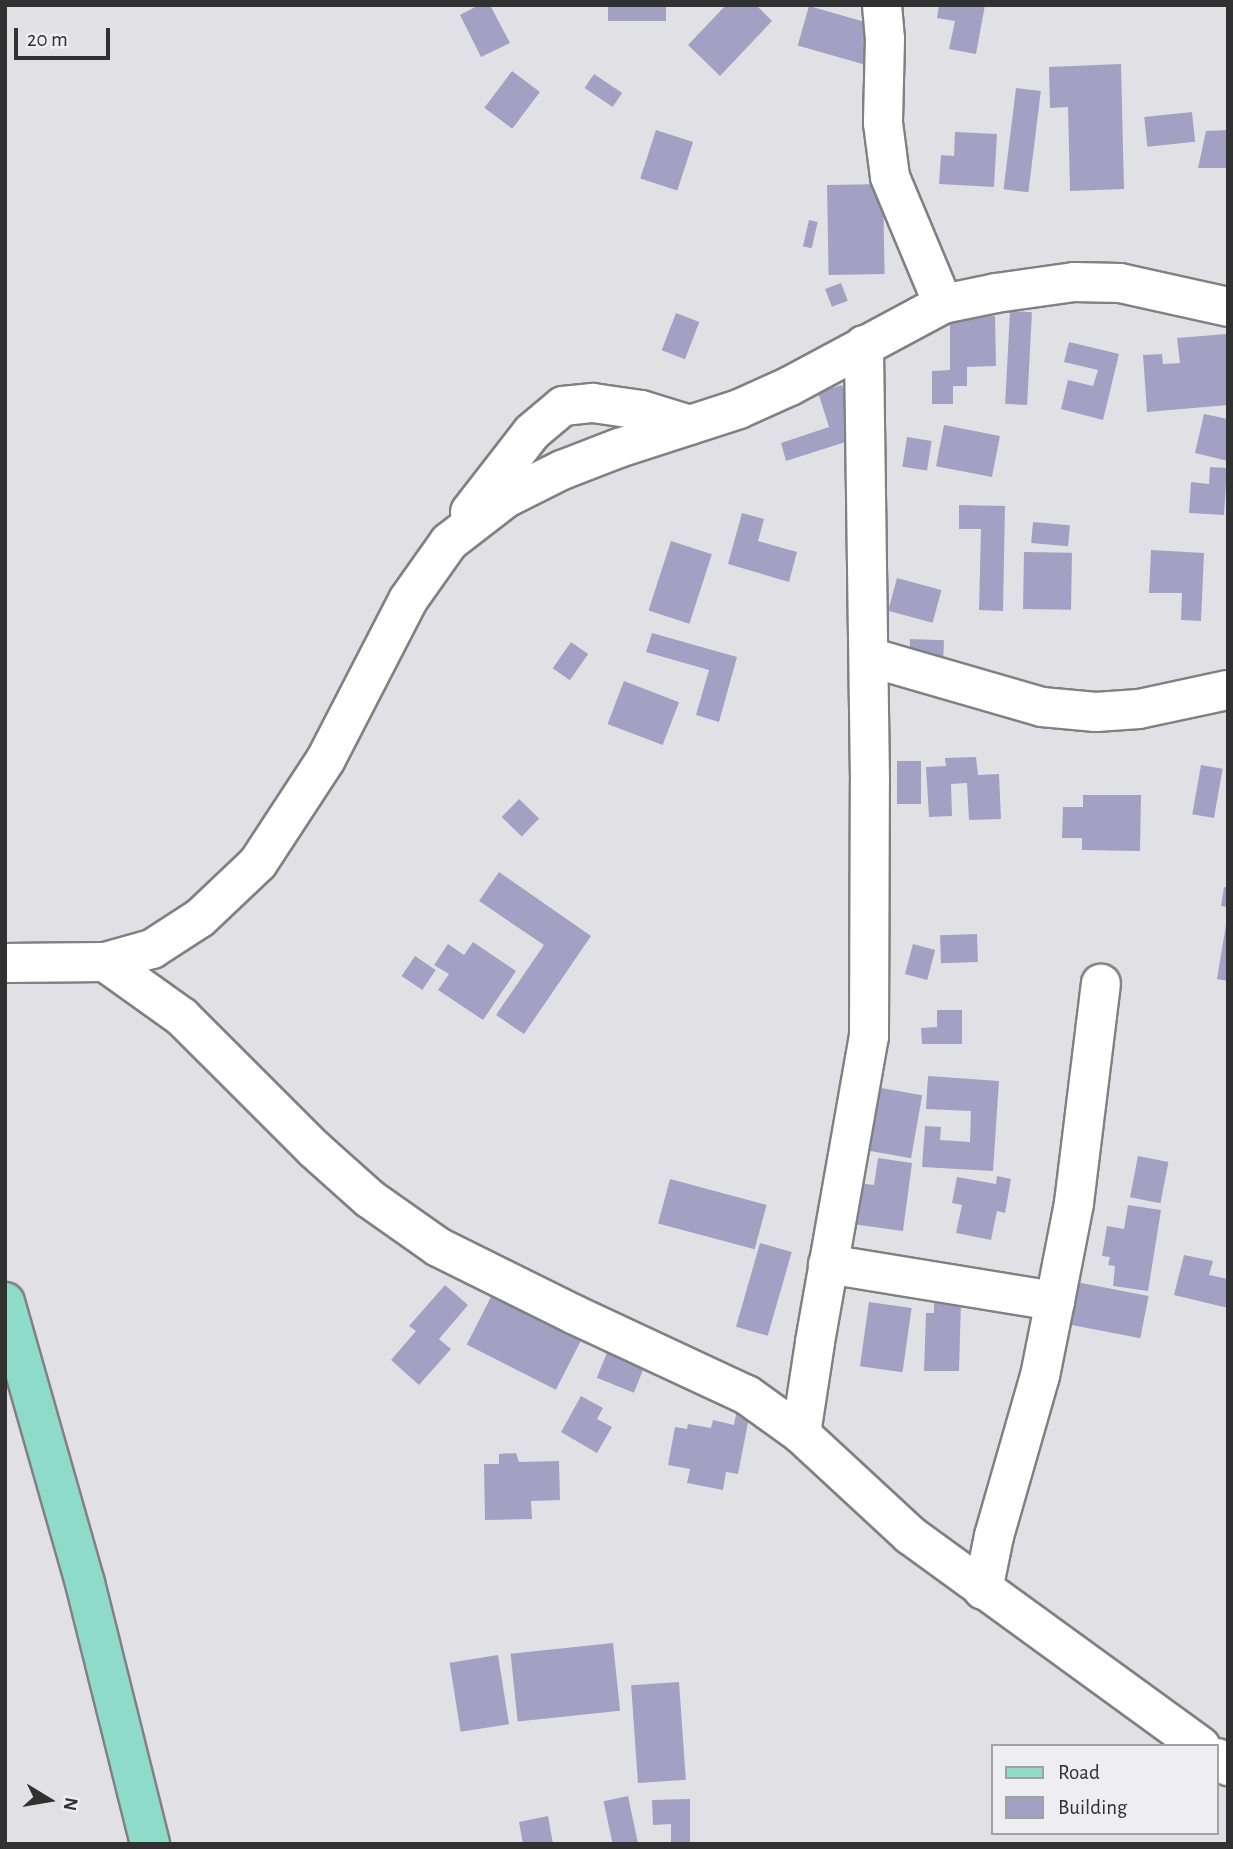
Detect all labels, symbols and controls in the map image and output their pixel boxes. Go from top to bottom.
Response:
scale bar [18,14,114,58]
text: 20 m [27,29,68,50]
legend [992,1744,1219,1835]
text: Road [1058,1762,1100,1783]
north arrow [14,1765,84,1835]
text: N [60,1796,81,1812]
text: Building [1058,1797,1127,1818]

